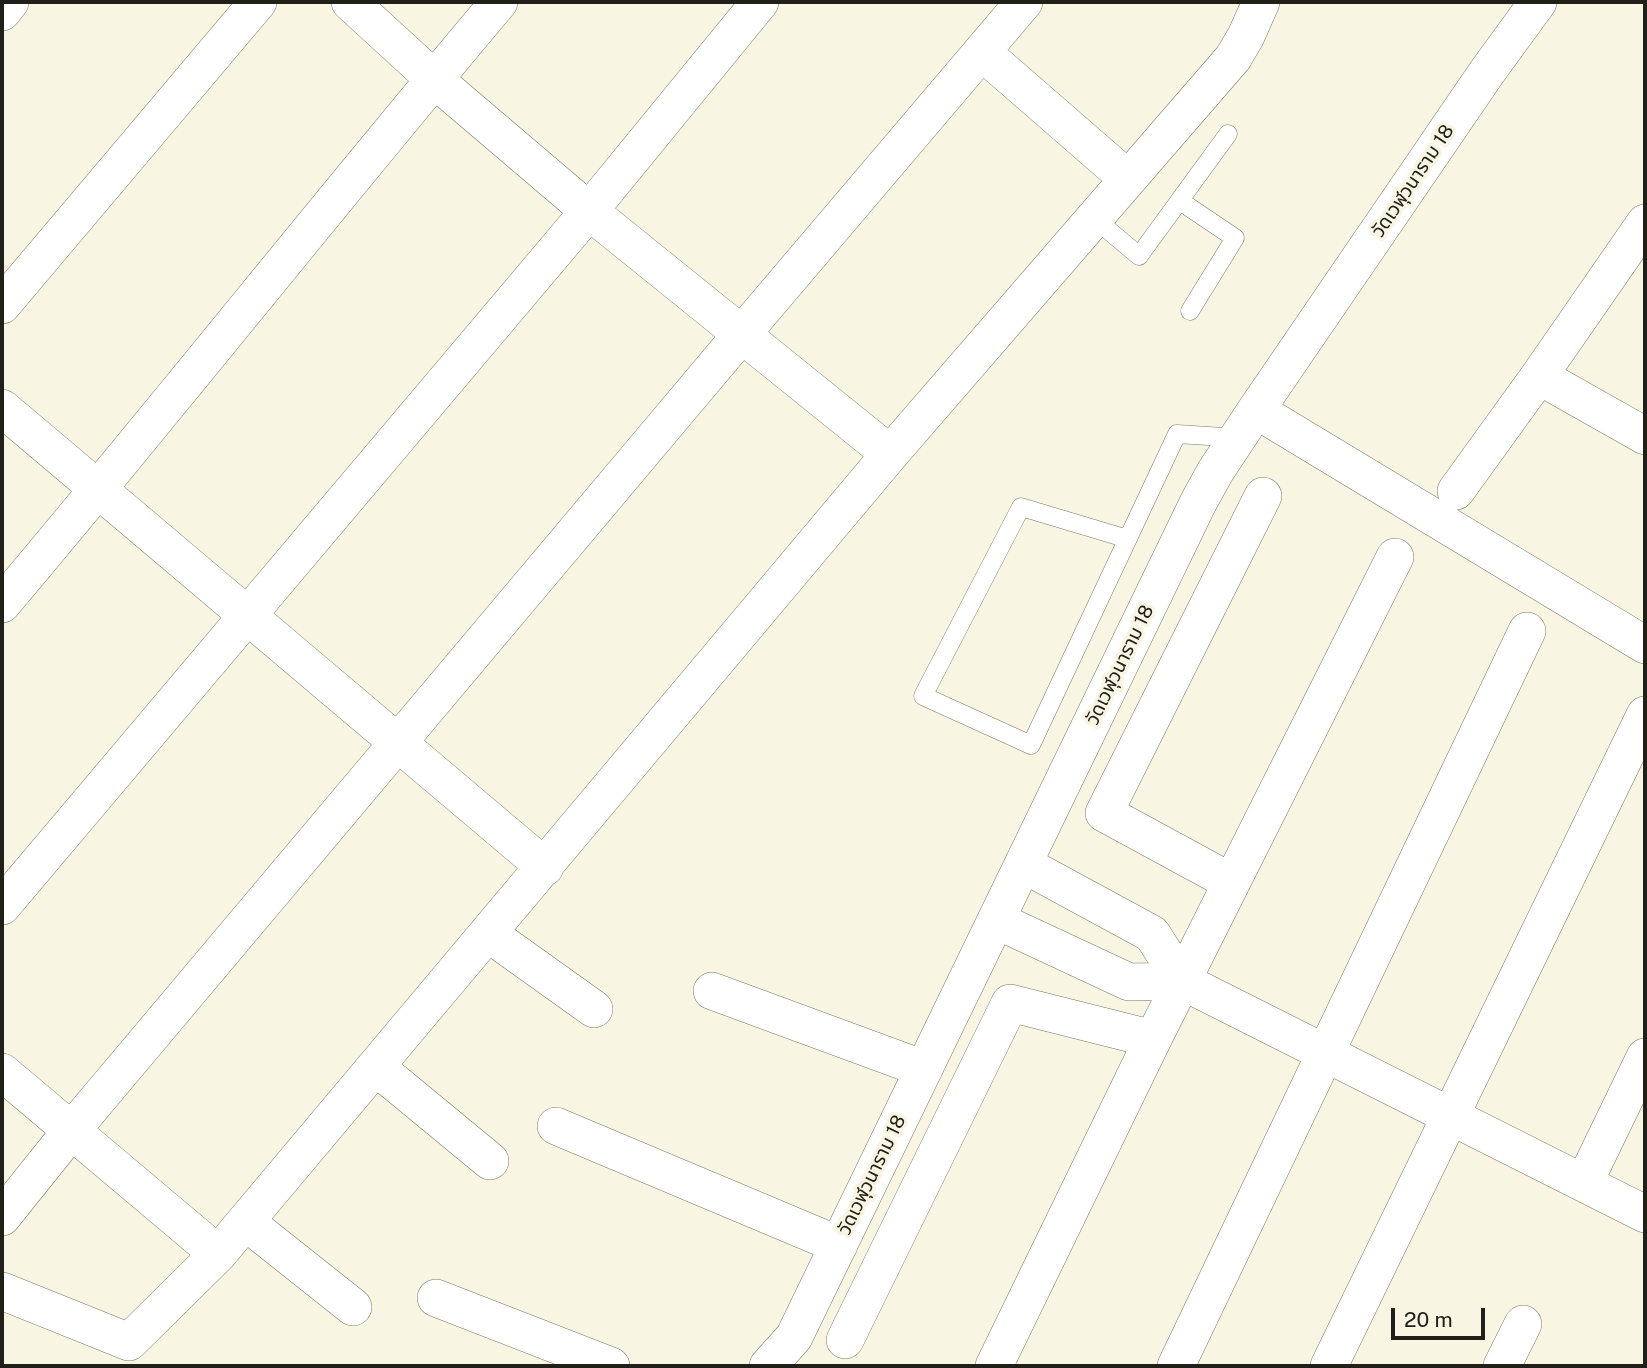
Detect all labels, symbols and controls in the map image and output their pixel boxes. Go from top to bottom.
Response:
street label: วัดเวฬุวนาราม 18 [1367,121,1459,241]
street label: วัดเวฬุวนาราม 18 [1081,601,1159,729]
street label: วัดเวฬุวนาราม 18 [833,1111,911,1239]
scale bar [1395,1294,1490,1338]
text: 20 m [1404,1307,1453,1332]

